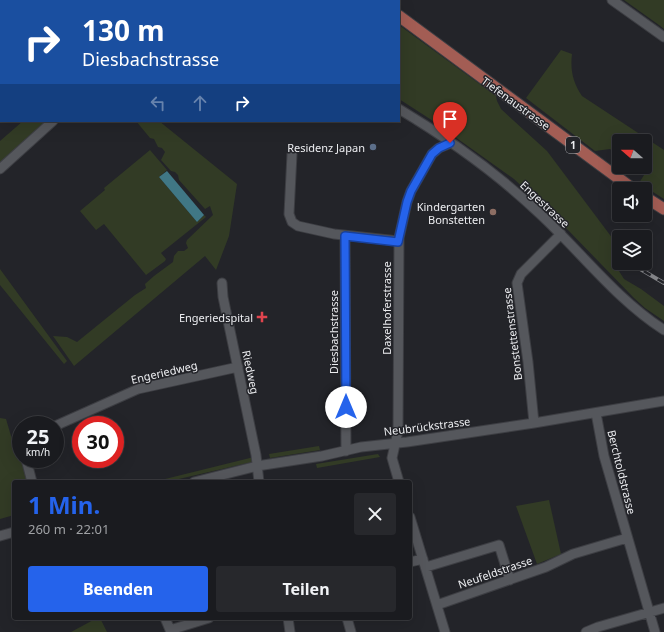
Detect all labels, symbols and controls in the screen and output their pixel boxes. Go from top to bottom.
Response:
text: 130 m [82,11,165,49]
icon: right [16,16,68,68]
text: Diesbachstrasse [82,47,219,71]
street label: Tiefenaustrasse [479,73,553,133]
icon: left [147,92,169,114]
icon: ahead [189,92,211,114]
icon: right [231,92,253,114]
pin [433,102,467,143]
icon: arrive [439,108,461,130]
north arrow [612,134,652,174]
map controls [612,134,652,270]
road number: 1 [566,137,580,153]
place label: Residenz Japan [287,140,365,155]
marker: Residenz Japan [368,142,378,152]
street label: Engestrasse [517,177,573,231]
button: sound [612,182,652,222]
place label: Kindergarten Bonstetten [417,199,485,227]
marker: Kindergarten Bonstetten [488,207,498,217]
button: layers [612,230,652,270]
street label: Daxelhoferstrasse [379,261,394,355]
street label: Bonstettenstrasse [499,287,525,381]
street label: Diesbachstrasse [326,290,341,374]
place label: Engeriedspital [179,310,253,325]
marker: Engeriedspital [256,311,268,323]
street label: Riedweg [239,349,263,395]
street label: Engeriedweg [129,357,199,387]
position arrow [325,386,367,428]
street label: Neubrückstrasse [383,413,471,439]
speed limit sign: 30 [72,416,124,468]
text: 25 [27,423,49,450]
street label: Berchtoldstrasse [604,428,640,516]
text: km/h [26,445,50,459]
text: 1 Min. [28,488,100,521]
button: close [354,493,396,535]
text: 260 m · 22:01 [28,520,109,538]
street label: Neufeldstrasse [456,552,534,592]
button: Beenden [28,566,208,612]
button: Teilen [216,566,396,612]

